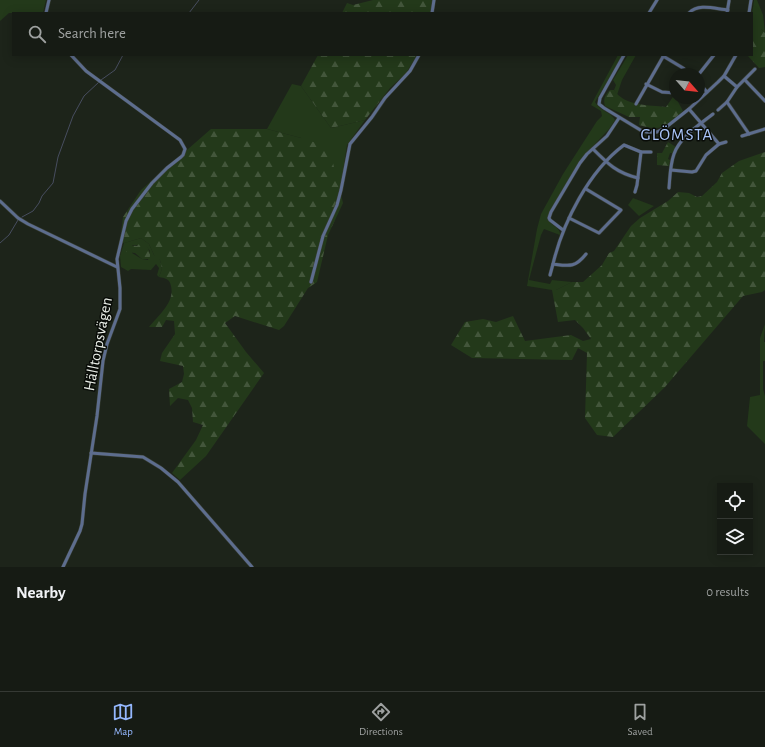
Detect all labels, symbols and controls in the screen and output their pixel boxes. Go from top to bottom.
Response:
search box [12,12,753,56]
icon: search [26,23,48,45]
text: Search here [58,26,126,41]
north arrow [669,68,705,104]
district label: GLÖMSTA [641,125,713,143]
street label: Hälltorpsvägen [81,296,115,392]
map controls [717,483,753,555]
button: locate [717,483,753,519]
button: layers [717,519,753,555]
text: Nearby [16,584,66,601]
text: 0 results [706,586,749,599]
tab: Map [112,701,134,738]
tab: Directions [359,701,403,738]
tab: Saved [627,701,653,738]

